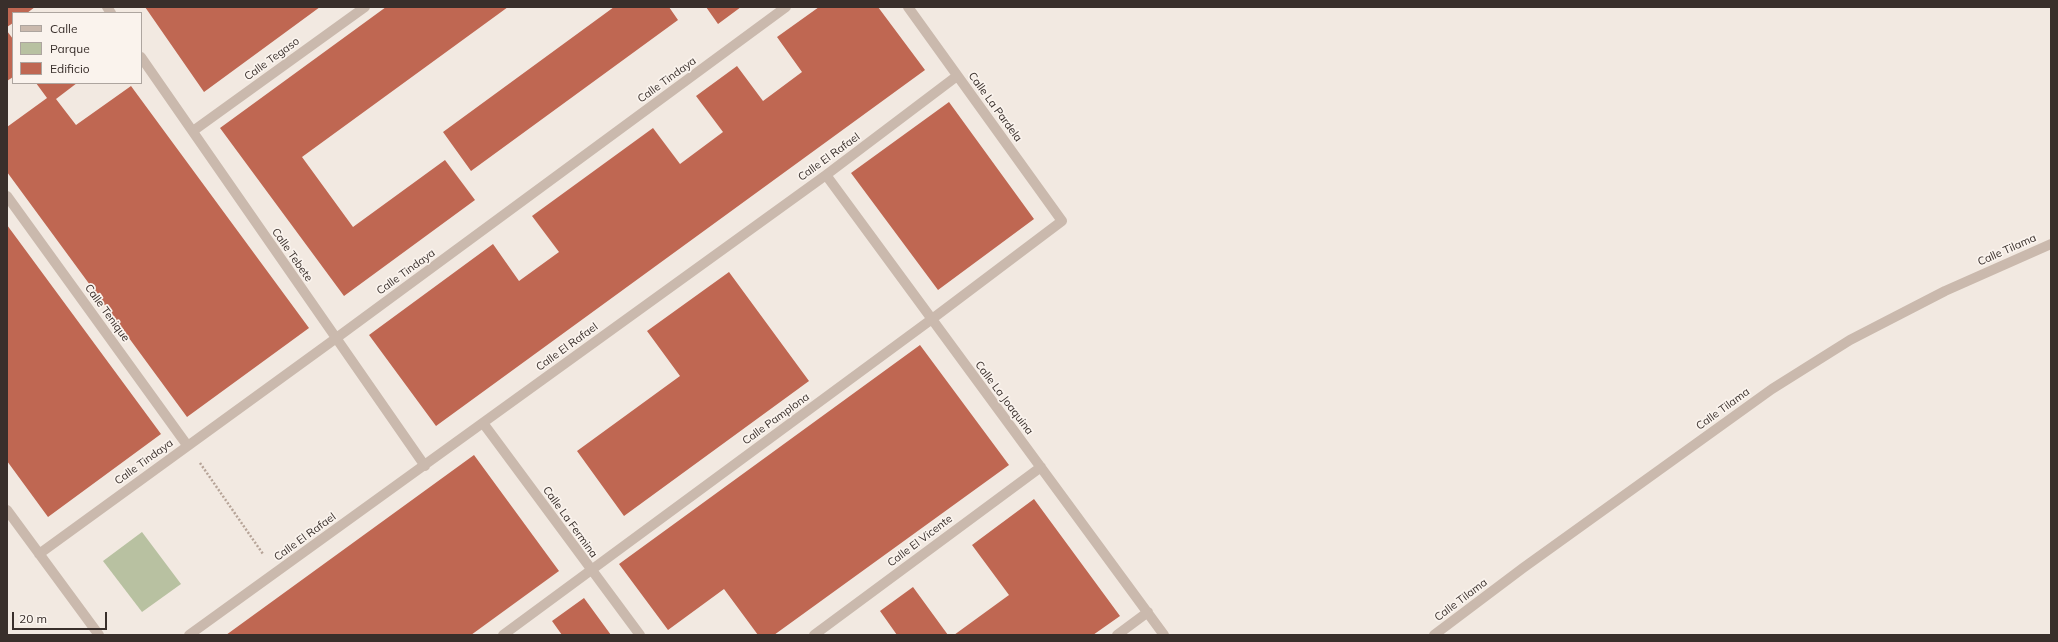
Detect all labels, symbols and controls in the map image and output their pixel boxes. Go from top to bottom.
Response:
legend [12,12,142,84]
text: Calle [50,21,77,36]
street label: Calle Tegaso [242,35,302,83]
text: Parque [50,41,90,56]
street label: Calle Tindaya [635,54,699,106]
text: Edificio [50,61,90,76]
street label: Calle La Pardela [965,70,1025,144]
street label: Calle El Rafael [796,130,862,184]
street label: Calle Tebete [269,226,315,284]
street label: Calle Tilama [1976,231,2038,269]
street label: Calle Tindaya [374,246,438,298]
street label: Calle Tenique [82,282,132,344]
street label: Calle El Rafael [534,320,600,374]
street label: Calle La Joaquina [972,359,1036,437]
street label: Calle Tilama [1694,385,1752,433]
street label: Calle Pamplona [740,390,812,448]
street label: Calle Tindaya [112,436,176,488]
street label: Calle La Fermina [540,484,600,560]
street label: Calle El Rafael [272,510,338,564]
street label: Calle El Vicente [885,512,955,570]
street label: Calle Tilama [1432,576,1490,624]
scale bar [14,604,109,630]
text: 20 m [19,611,47,626]

